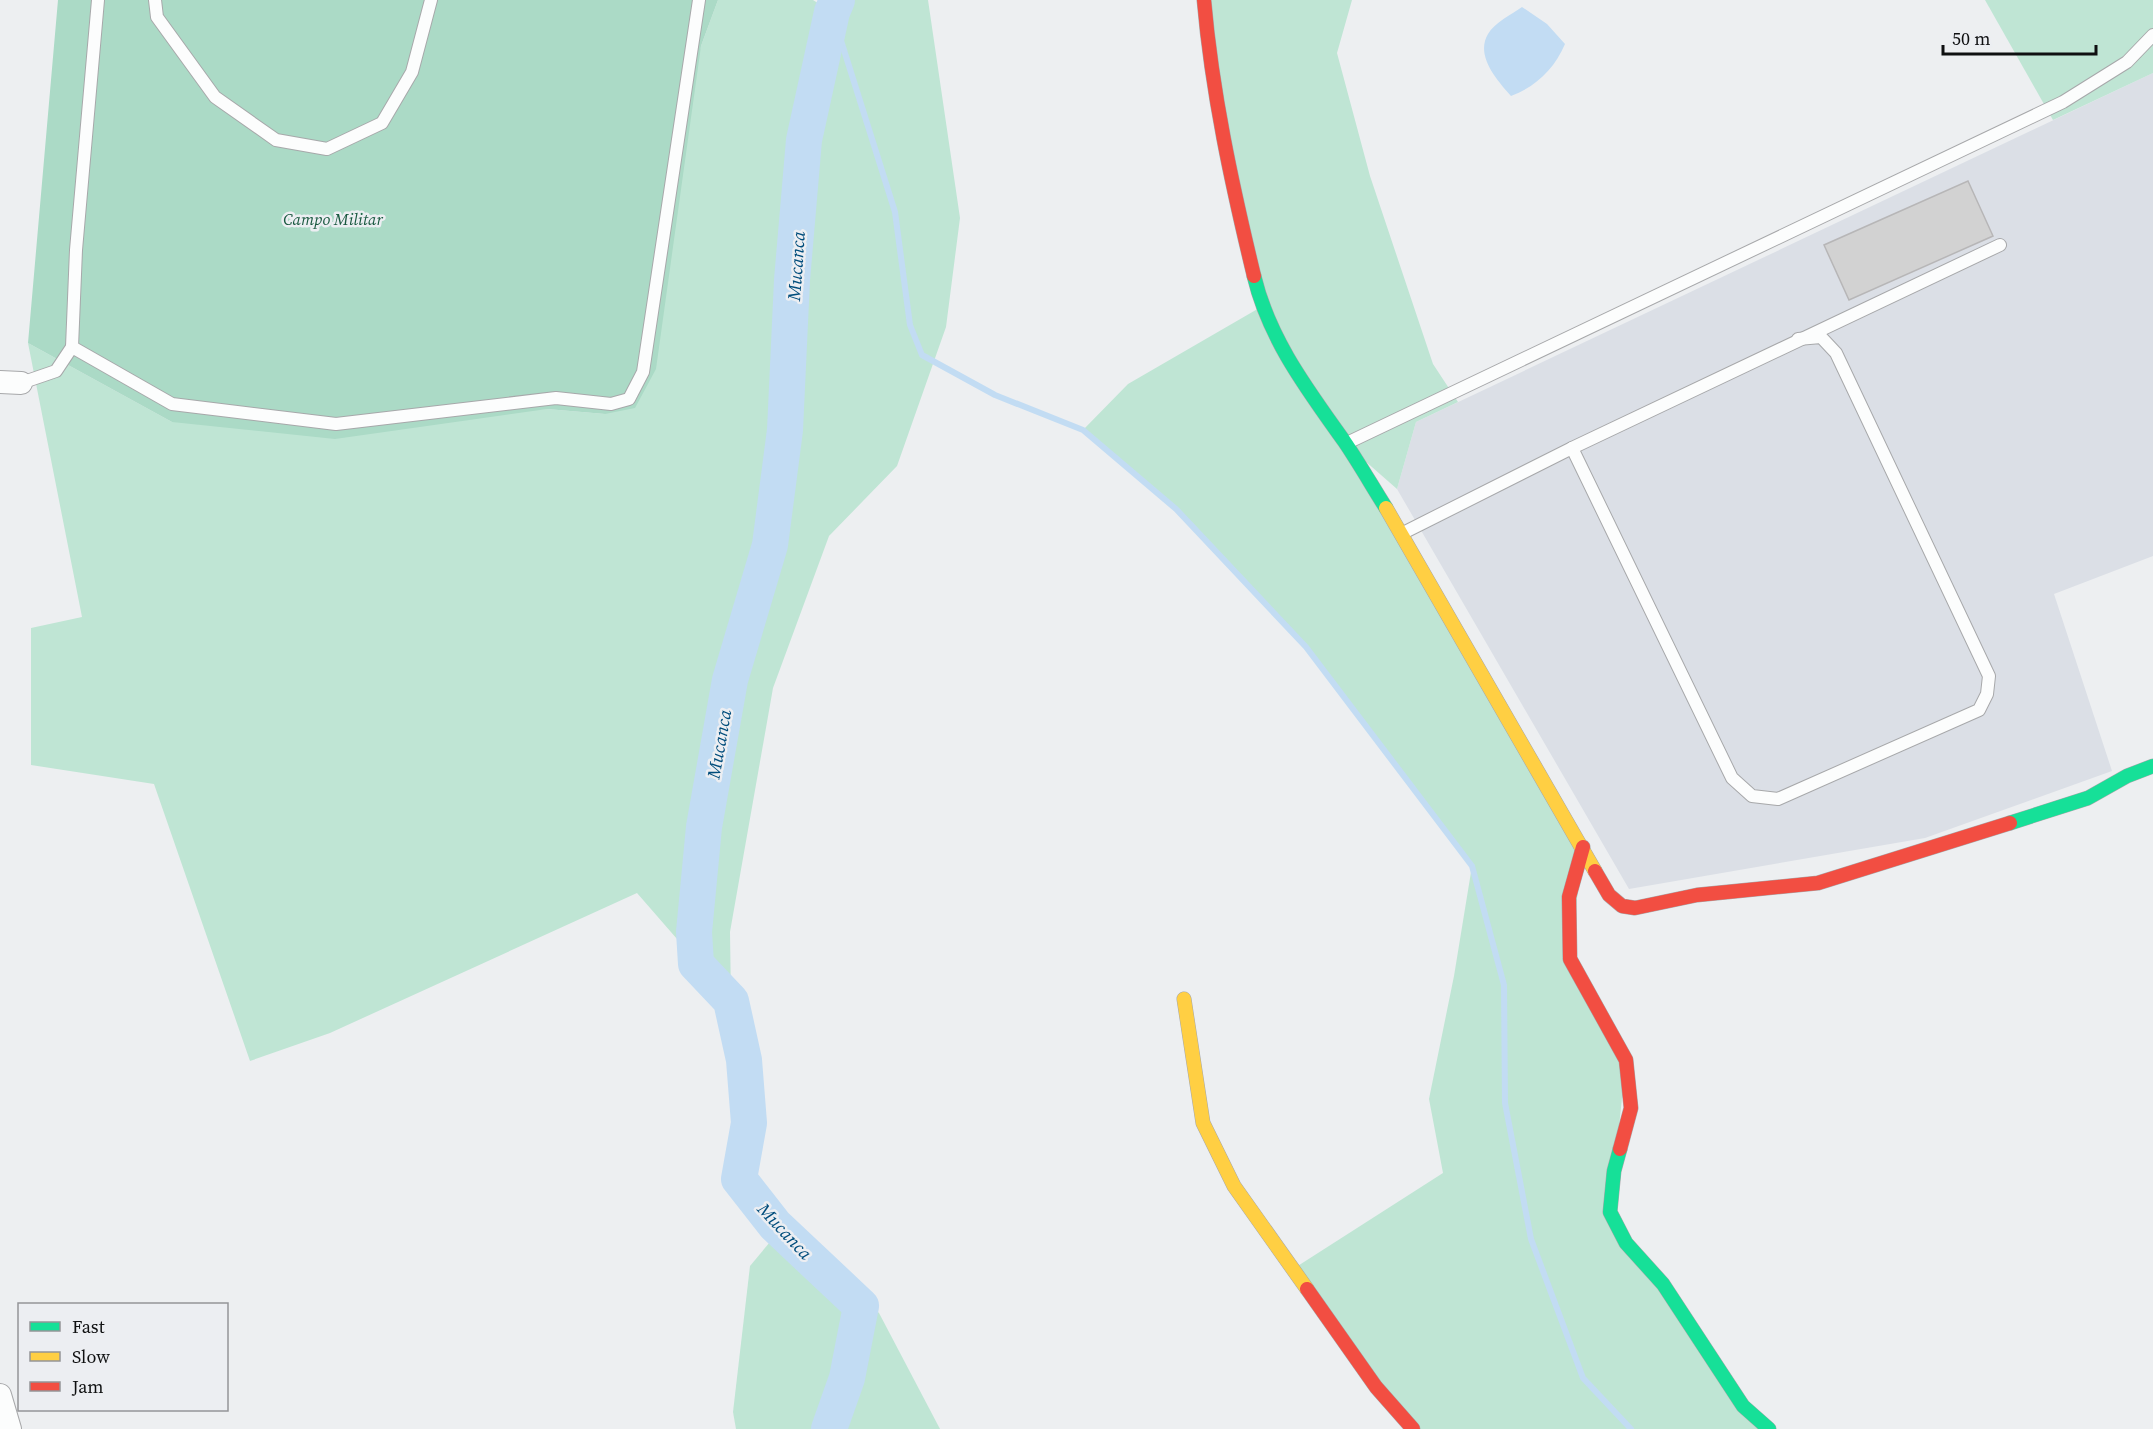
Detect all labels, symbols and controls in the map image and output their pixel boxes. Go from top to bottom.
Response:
scale bar [1943,18,2096,56]
text: 50 m [1952,26,1990,51]
park label: Campo Militar [283,208,383,230]
water label: Mucanca [781,230,811,303]
water label: Mucanca [700,707,737,782]
water label: Mucanca [751,1196,818,1266]
legend [18,1303,228,1411]
text: Fast [72,1314,105,1339]
text: Slow [72,1344,110,1369]
text: Jam [71,1374,104,1399]

